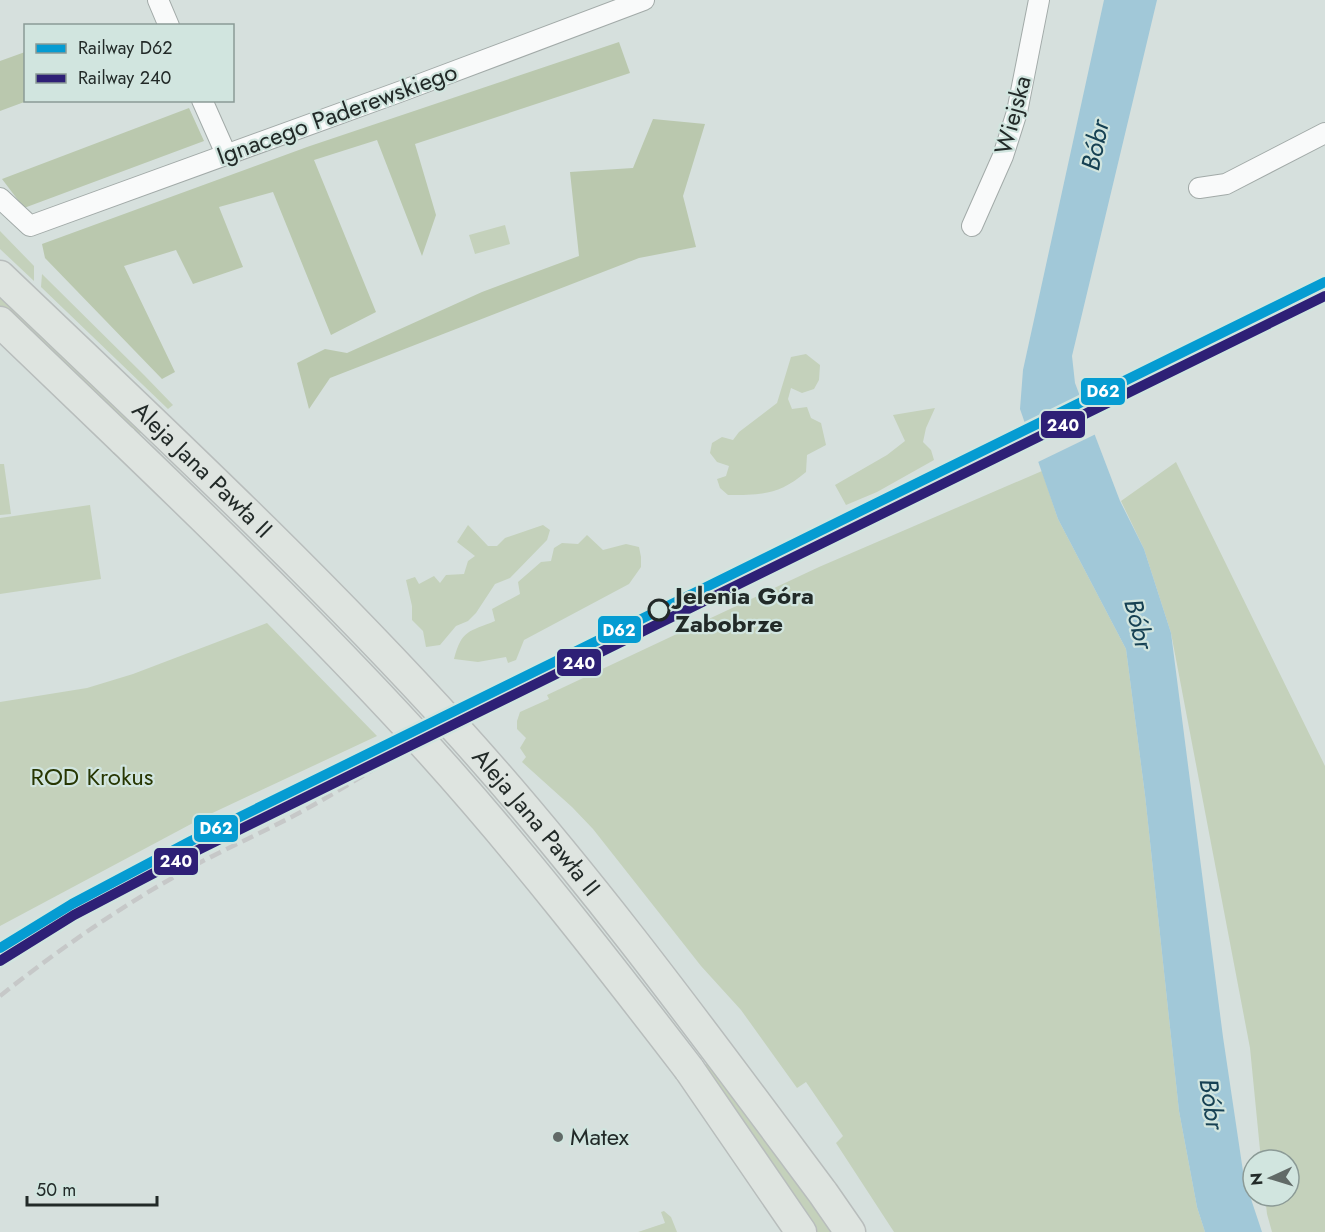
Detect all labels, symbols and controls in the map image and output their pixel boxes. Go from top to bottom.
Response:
legend [24,24,234,102]
text: Railway D62 [78,35,173,61]
street label: Ignacego Paderewskiego [212,54,462,173]
text: Railway 240 [78,65,171,91]
street label: Wiejska [985,72,1040,158]
water label: Bóbr [1071,115,1119,174]
line badge: D62 [1080,377,1126,406]
text: D62 [1087,380,1119,403]
street label: Aleja Jana Pawła II [125,393,281,546]
line badge: 240 [1040,410,1086,439]
text: 240 [1047,414,1079,437]
place label: Jelenia Góra Zabobrze [671,578,814,641]
water label: Bóbr [1114,595,1164,655]
marker: Jelenia Góra Zabobrze [648,599,670,621]
line badge: D62 [597,615,642,644]
text: D62 [603,619,635,642]
line badge: 240 [556,648,602,677]
text: 240 [563,652,595,675]
street label: Aleja Jana Pawła II [464,740,609,903]
park label: ROD Krokus [30,759,154,794]
line badge: D62 [193,814,239,843]
text: D62 [200,817,232,840]
line badge: 240 [153,847,199,876]
text: 240 [160,850,192,873]
water label: Bóbr [1190,1076,1235,1133]
place label: Matex [570,1119,630,1154]
marker: Matex [551,1130,565,1144]
north arrow [1241,1148,1301,1208]
scale bar [27,1169,158,1207]
text: N [1245,1172,1268,1186]
text: 50 m [36,1177,76,1203]

